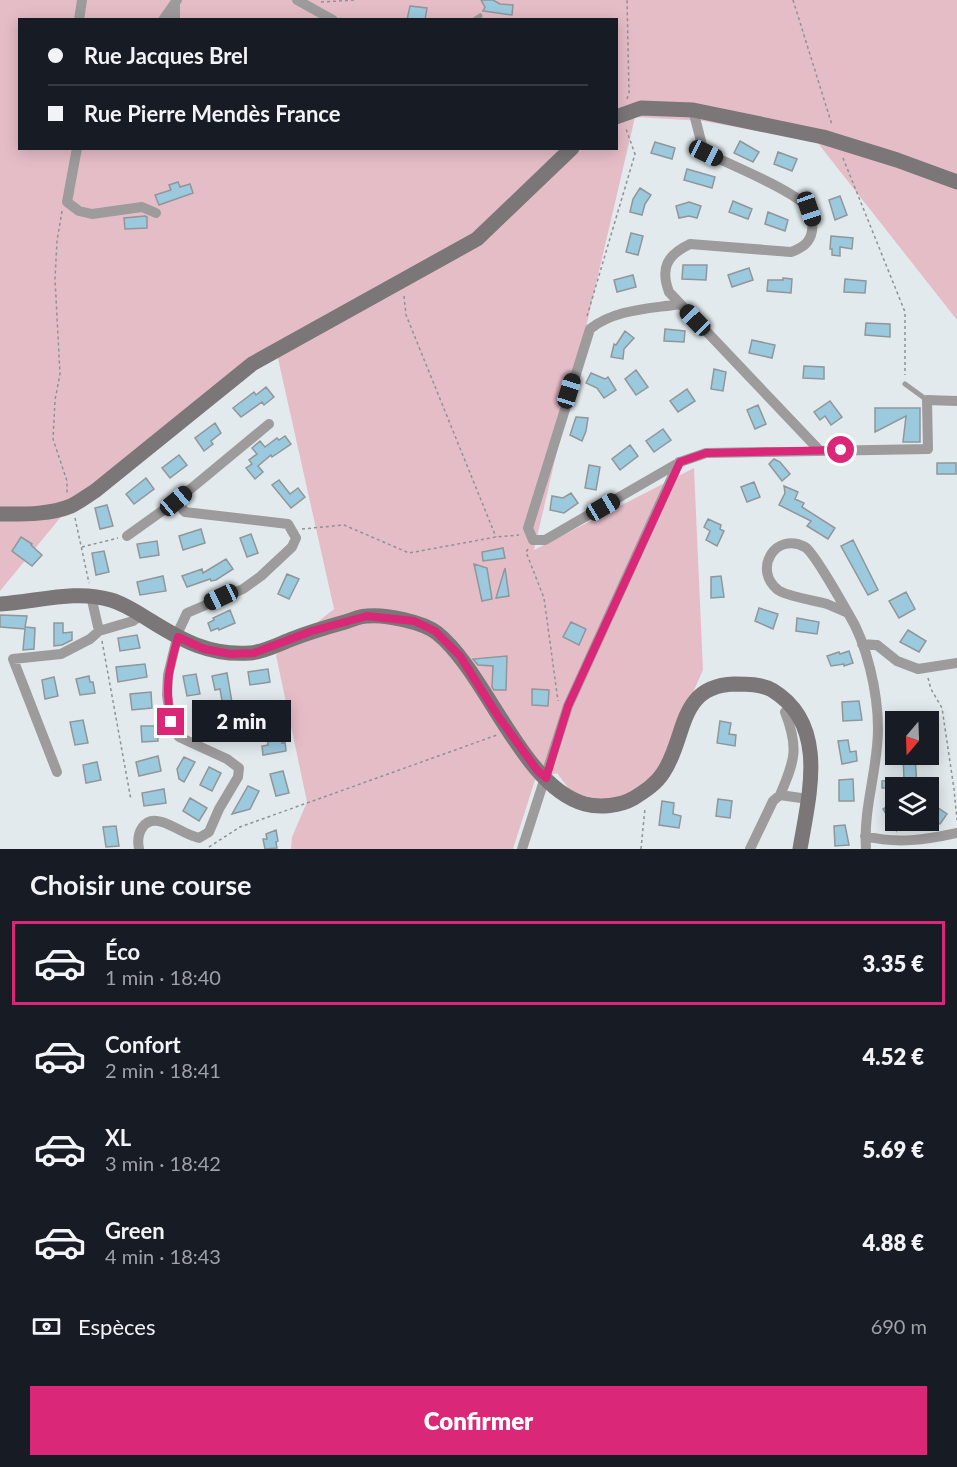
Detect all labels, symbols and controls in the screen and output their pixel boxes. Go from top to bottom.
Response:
text: Rue Jacques Brel [84,42,248,69]
text: Rue Pierre Mendès France [84,100,341,127]
car [686,137,726,169]
car [795,189,823,229]
car [676,301,714,339]
car [555,371,583,411]
route start [827,436,854,463]
car [156,483,196,519]
car [583,490,623,524]
car [201,581,241,613]
callout: 2 min [192,701,291,743]
route end [157,708,184,735]
text: 2 min [217,709,266,733]
north arrow [885,711,939,765]
map controls [885,711,939,831]
button: layers [885,777,939,831]
text: Choisir une course [30,868,252,901]
icon: car [33,936,87,990]
text: Éco [105,938,140,965]
text: 3.35 € [863,950,924,977]
text: 1 min · 18:40 [105,965,221,989]
icon: car [33,1029,87,1083]
text: Confort [105,1031,181,1058]
text: 4.52 € [863,1043,924,1070]
text: 2 min · 18:41 [105,1058,221,1082]
icon: car [33,1122,87,1176]
text: XL [105,1124,131,1151]
text: 5.69 € [863,1136,924,1163]
text: 3 min · 18:42 [105,1151,221,1175]
icon: car [33,1215,87,1269]
text: Green [105,1217,165,1244]
text: 4.88 € [863,1229,924,1256]
text: 4 min · 18:43 [105,1244,221,1268]
icon: cash [30,1310,63,1343]
text: Espèces [78,1313,155,1340]
text: 690 m [871,1314,927,1338]
button: Confirmer [30,1386,927,1455]

